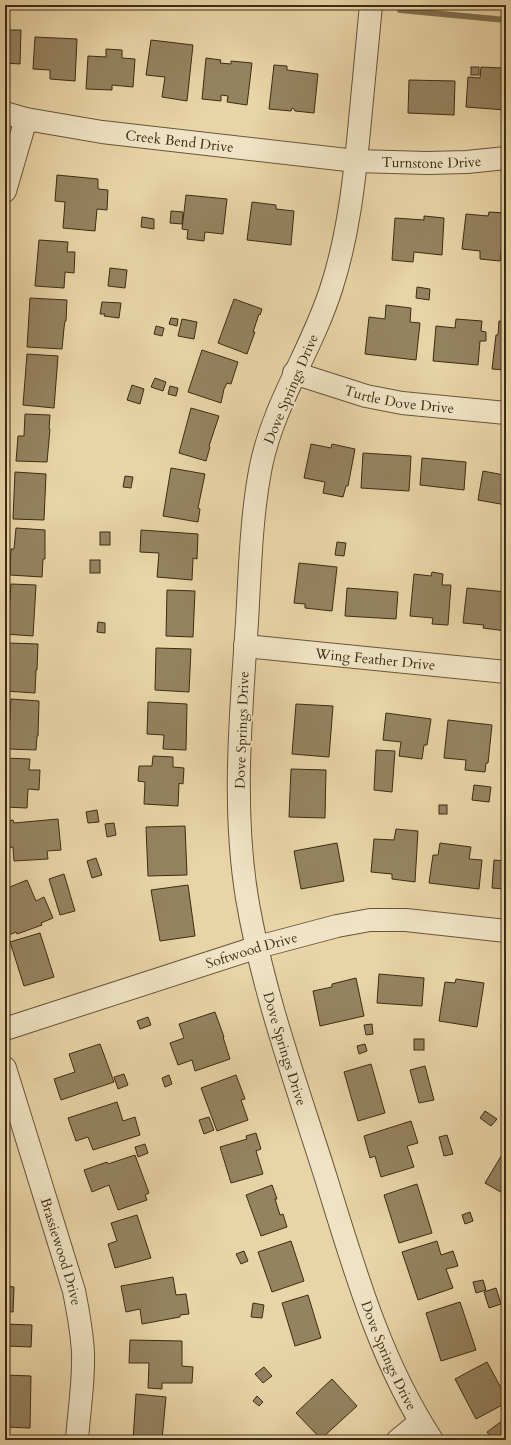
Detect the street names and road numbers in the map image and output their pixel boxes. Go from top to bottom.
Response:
street label: Creek Bend Drive [124,125,235,156]
street label: Turnstone Drive [381,151,482,173]
street label: Dove Springs Drive [259,331,323,447]
street label: Turtle Dove Drive [342,380,455,417]
street label: Wing Feather Drive [313,643,436,674]
street label: Dove Springs Drive [230,671,254,789]
street label: Softwood Drive [203,927,300,973]
street label: Dove Springs Drive [259,990,311,1108]
street label: Brassiewood Drive [36,1195,86,1307]
street label: Dove Springs Drive [357,1298,421,1413]

